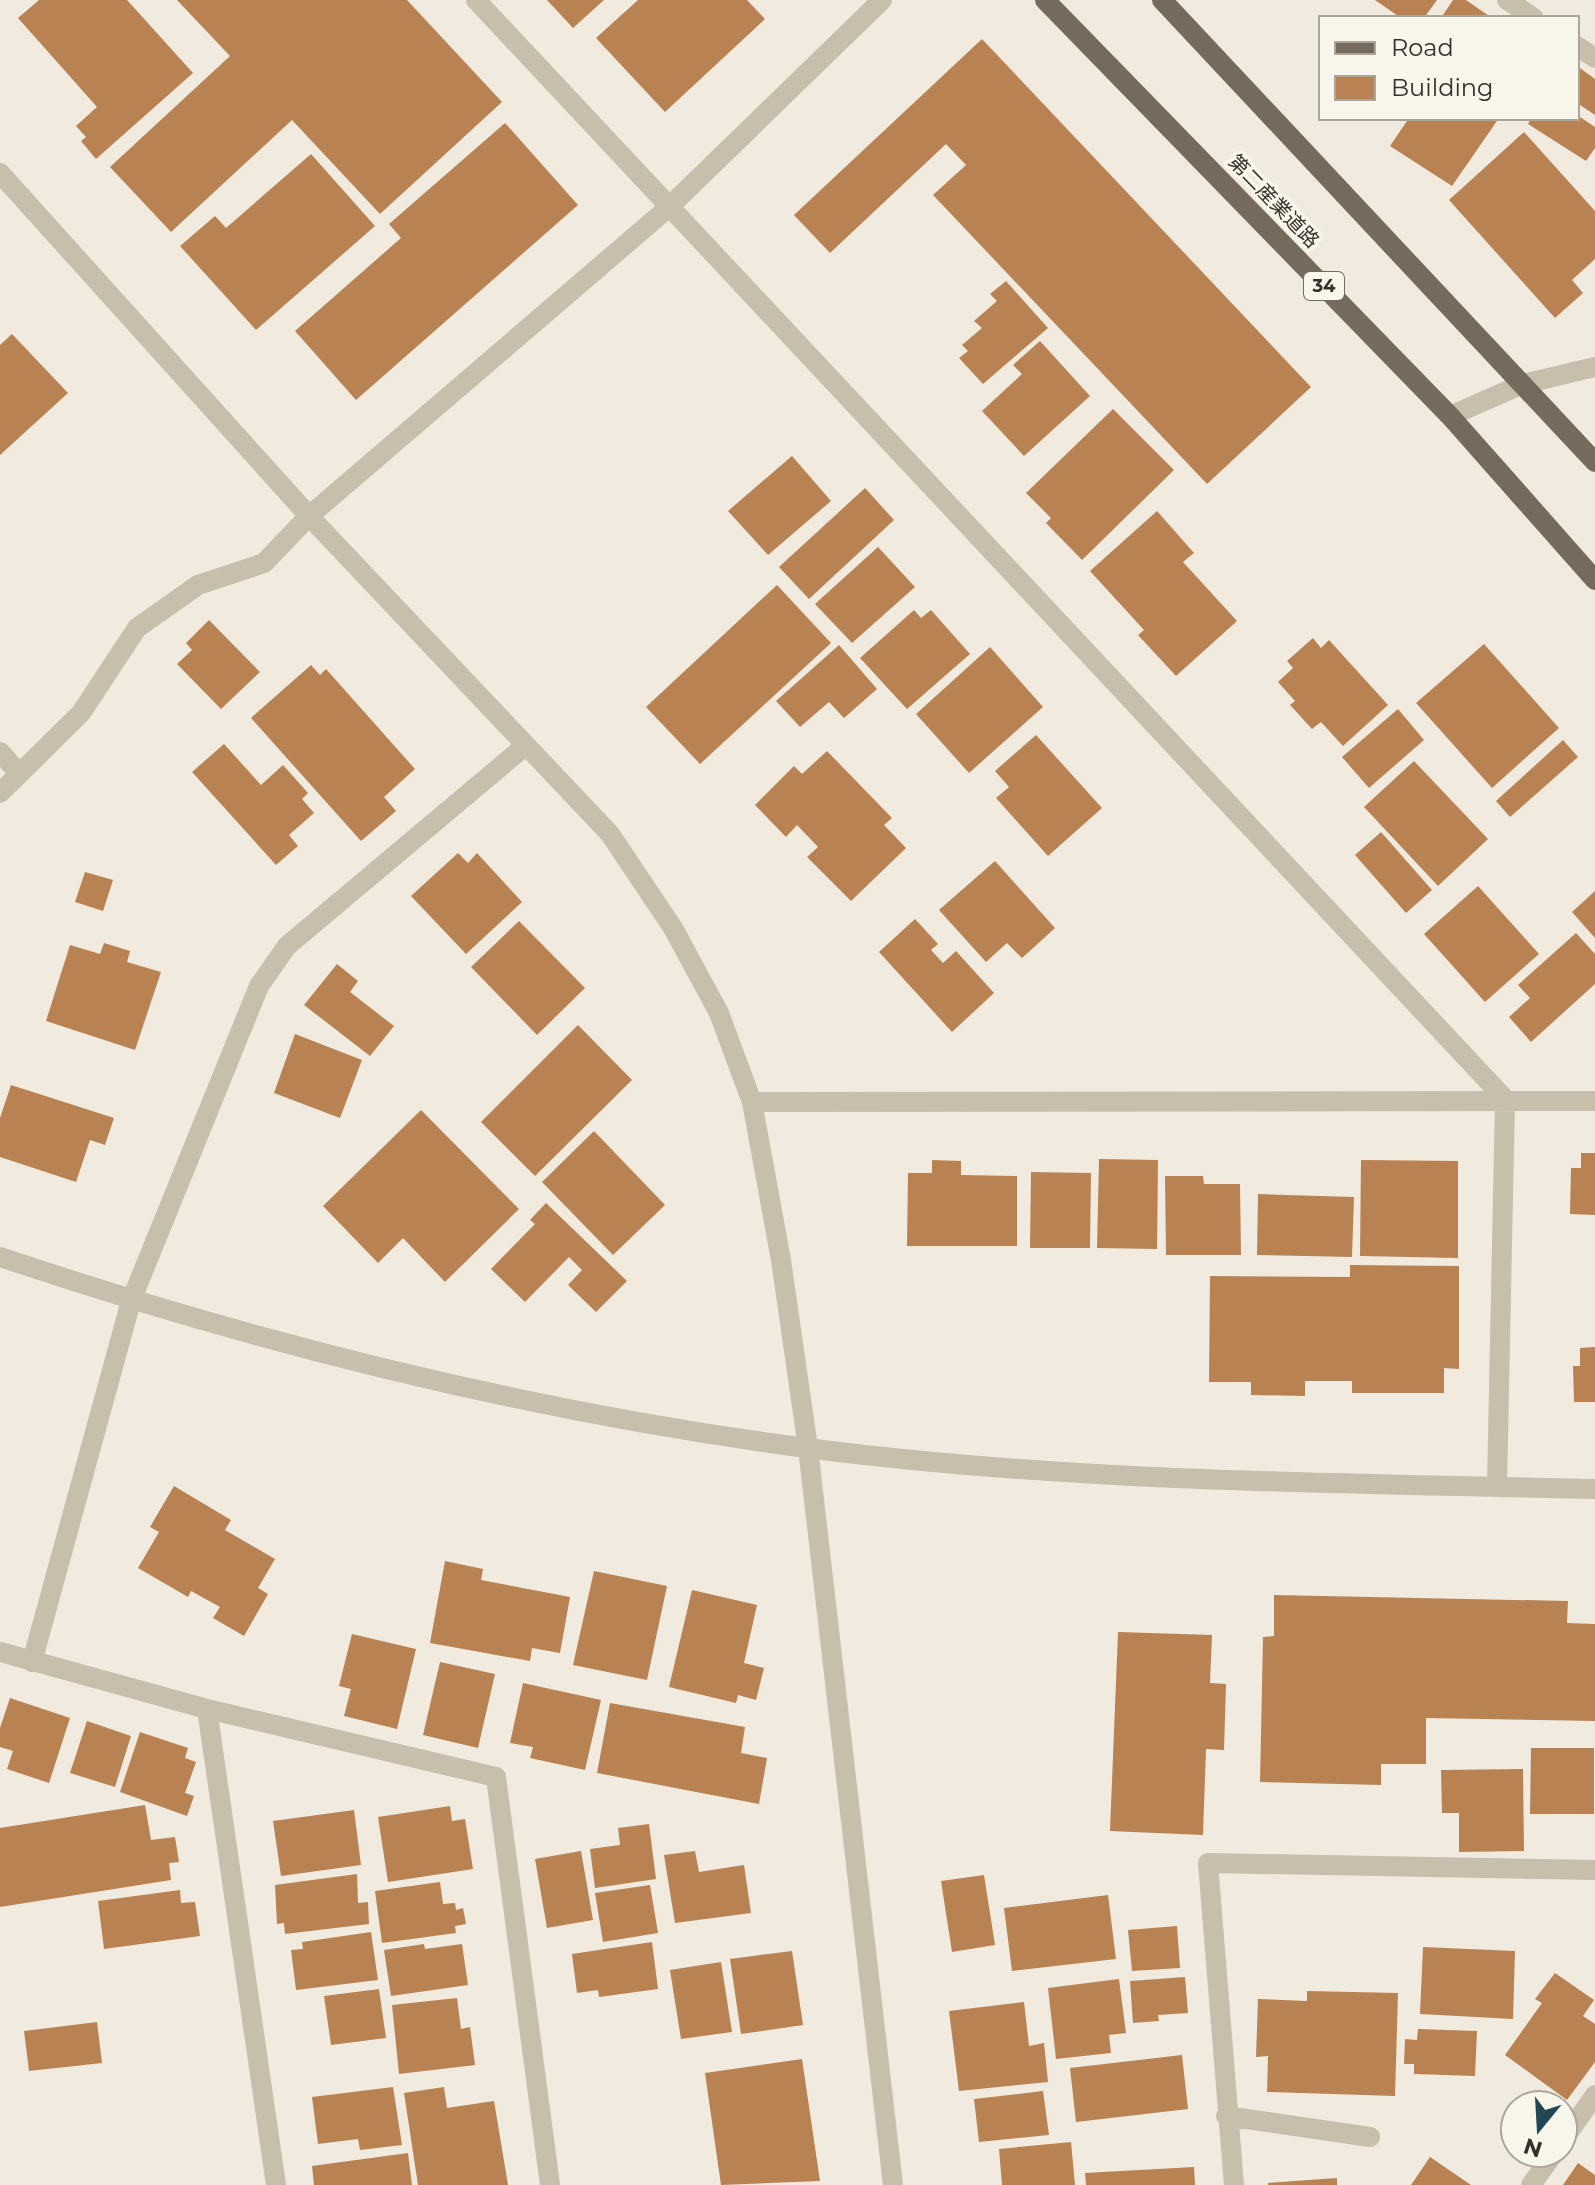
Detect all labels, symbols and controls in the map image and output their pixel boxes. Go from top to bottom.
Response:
legend [1319,16,1579,120]
text: Road [1391,33,1454,62]
text: Building [1391,73,1494,102]
street label: 第二産業道路 [1224,150,1324,252]
road number: 34 [1304,272,1344,300]
north arrow [1499,2089,1579,2169]
text: N [1520,2132,1546,2163]

